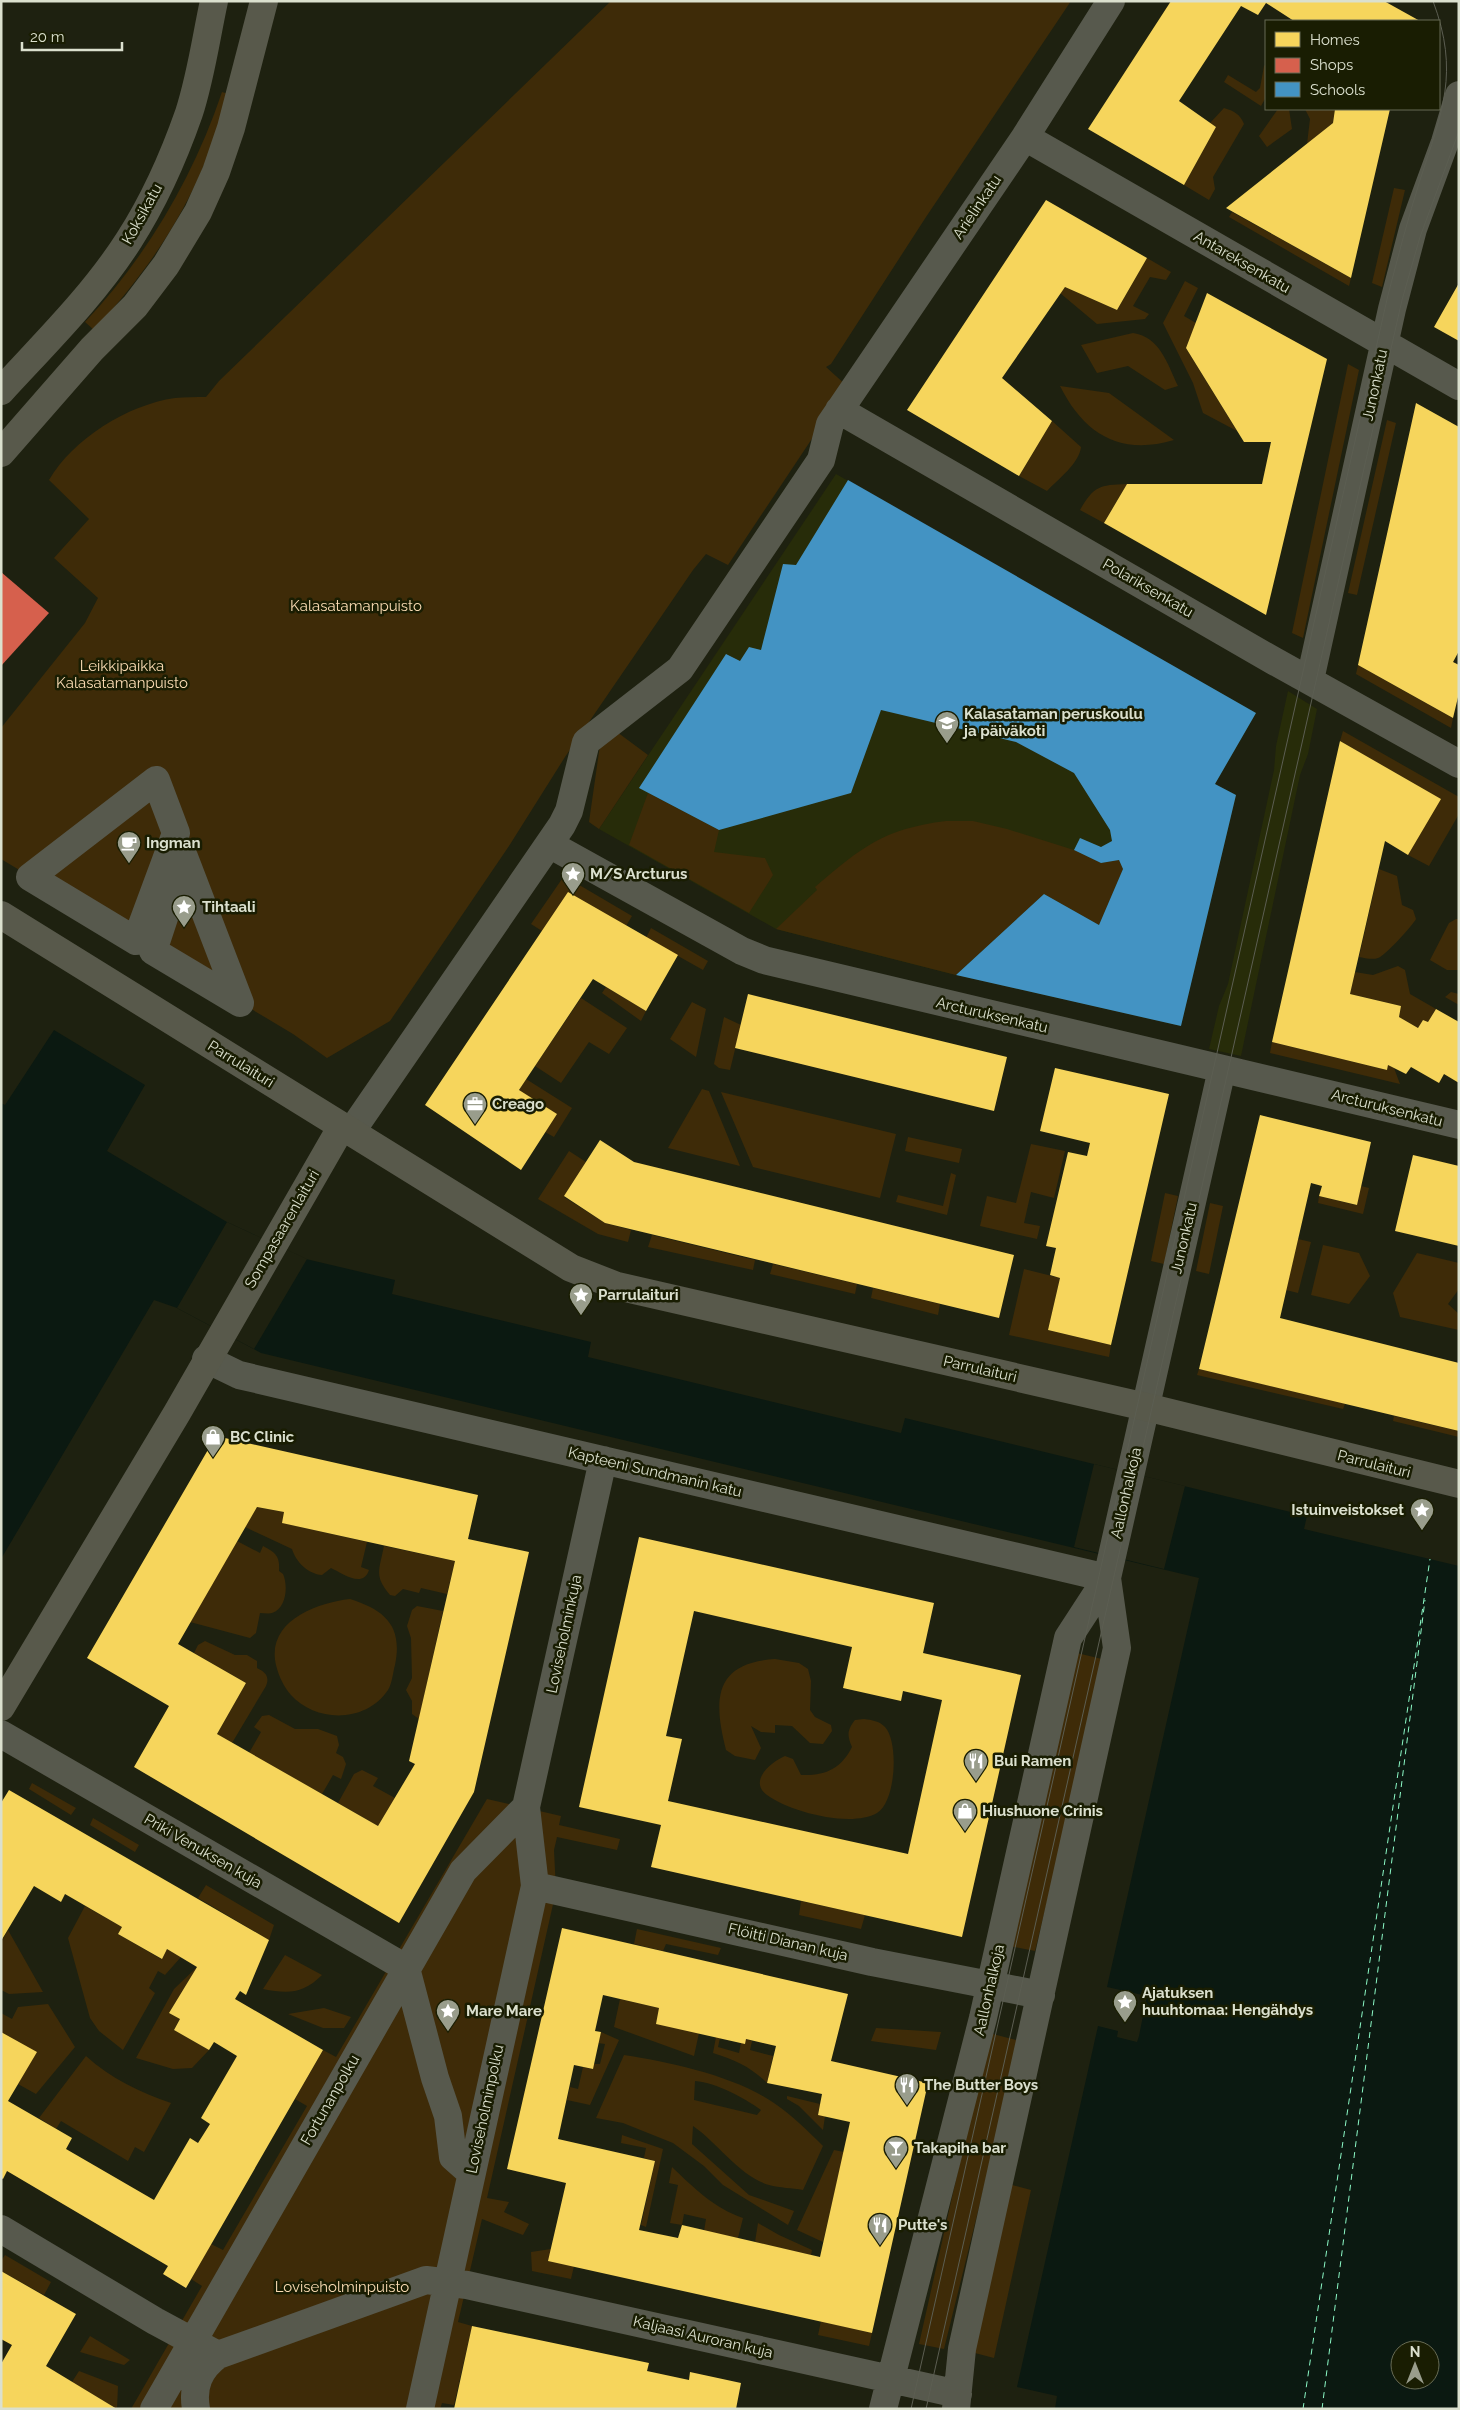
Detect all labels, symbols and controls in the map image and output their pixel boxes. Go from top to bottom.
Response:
scale bar [22,20,122,52]
legend [1265,20,1440,110]
text: 20 m [30,28,65,46]
text: Homes [1310,31,1360,49]
text: Shops [1310,56,1353,74]
text: Schools [1310,81,1365,99]
street label: Arielinkatu [949,171,1005,243]
street label: Koksikatu [118,180,166,247]
street label: Antareksenkatu [1190,227,1294,297]
street label: Junonkatu [1359,348,1391,422]
street label: Polariksenkatu [1099,555,1197,621]
park label: Kalasatamanpuisto [290,597,422,615]
park label: Leikkipaikka Kalasatamanpuisto [56,657,188,692]
place label: Kalasataman peruskoulu ja päiväkoti [962,705,1143,740]
school or university icon: Kalasataman peruskoulu ja päiväkoti [934,710,960,744]
cafe icon: Ingman [116,830,142,864]
place label: Ingman [146,834,201,852]
place icon: M/S Arcturus [560,861,586,895]
place label: M/S Arcturus [590,865,687,883]
place icon: Tihtaali [171,894,197,928]
place label: Tihtaali [202,898,256,916]
street label: Arcturuksenkatu [934,993,1050,1037]
street label: Parrulaituri [204,1037,278,1091]
street label: Arcturuksenkatu [1329,1085,1445,1131]
office icon: Creago [462,1091,488,1125]
place label: Creago [492,1095,544,1113]
street label: Sompasaarenlaituri [241,1167,323,1291]
street label: Junonkatu [1167,1201,1201,1275]
place icon: Parrulaituri [568,1282,594,1316]
place label: Parrulaituri [598,1286,679,1304]
street label: Parrulaituri [942,1352,1018,1386]
shop icon: BC Clinic [200,1424,226,1458]
place label: BC Clinic [230,1428,295,1446]
street label: Kapteeni Sundmanin katu [566,1443,744,1501]
street label: Aallonhalkoja [1107,1446,1145,1540]
street label: Parrulaituri [1336,1446,1412,1482]
place icon: Istuinveistokset [1409,1497,1435,1531]
place label: Istuinveistokset [1291,1501,1404,1519]
street label: Loviseholminkuja [543,1573,585,1695]
restaurant icon: Bui Ramen [963,1748,989,1782]
place label: Bui Ramen [994,1752,1071,1770]
shop icon: Hiushuone Crinis [952,1798,978,1832]
place label: Hiushuone Crinis [982,1802,1103,1820]
street label: Priki Venuksen kuja [141,1810,265,1892]
street label: Flöitti Dianan kuja [726,1919,850,1965]
street label: Aallonhalkoja [970,1943,1008,2037]
place label: Ajatuksen huuhtomaa: Hengähdys [1142,1984,1313,2019]
place icon: Ajatuksen huuhtomaa: Hengähdys [1112,1989,1138,2023]
place icon: Mare Mare [435,1998,461,2032]
place label: Mare Mare [466,2002,542,2020]
street label: Loviseholminpolku [463,2043,507,2175]
street label: Fortunanpolku [297,2052,363,2148]
restaurant icon: The Butter Boys [894,2072,920,2106]
place label: The Butter Boys [924,2076,1038,2094]
bar icon: Takapiha bar [883,2135,909,2169]
place label: Takapiha bar [914,2139,1006,2157]
restaurant icon: Putte's [867,2212,893,2246]
place label: Putte's [898,2216,948,2234]
park label: Loviseholminpuisto [275,2278,409,2296]
street label: Kaljaasi Auroran kuja [631,2312,775,2362]
north arrow [1390,2340,1440,2390]
text: N [1410,2344,1420,2360]

